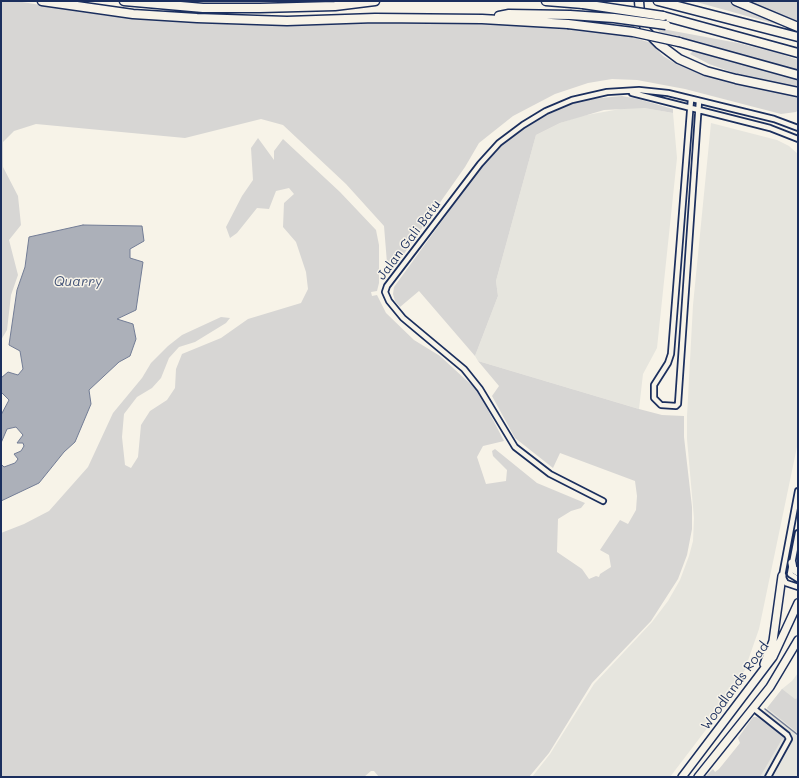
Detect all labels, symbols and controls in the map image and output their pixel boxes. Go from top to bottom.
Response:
street label: Jalan Gali Batu [374,197,444,283]
water label: Quarry [54,274,102,290]
street label: Woodlands Road [698,639,772,733]

